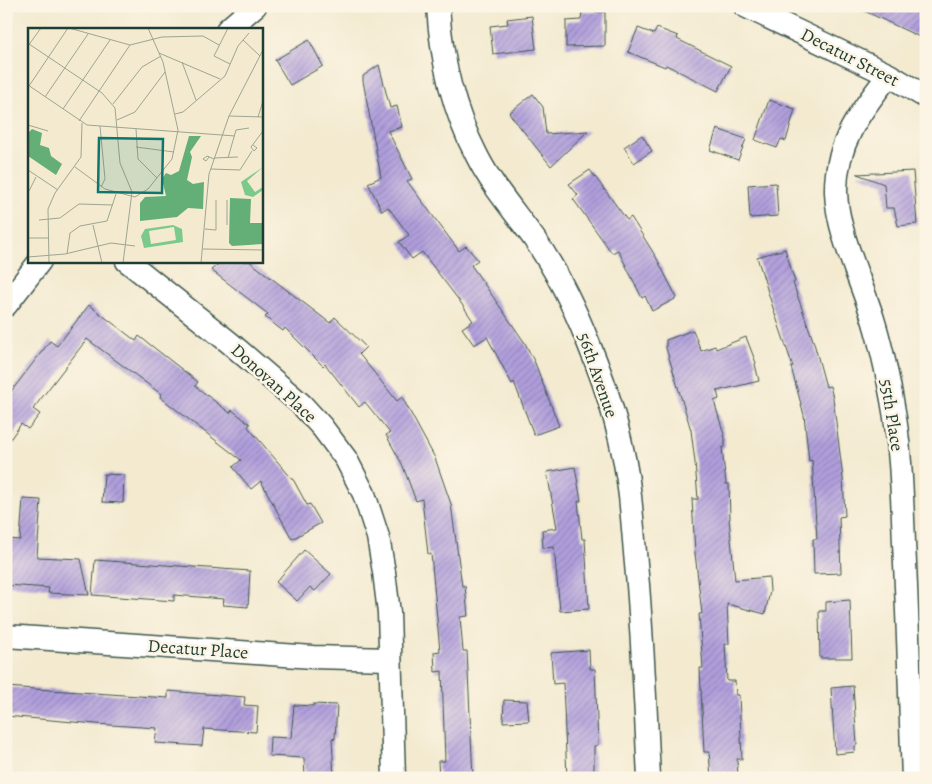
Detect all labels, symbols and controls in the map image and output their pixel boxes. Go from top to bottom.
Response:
street label: Decatur Street [797,22,903,92]
inset map [28,28,262,262]
street label: 56th Avenue [572,329,624,421]
street label: Donovan Place [226,338,322,428]
street label: 55th Place [874,377,910,453]
street label: Decatur Place [147,634,249,664]

